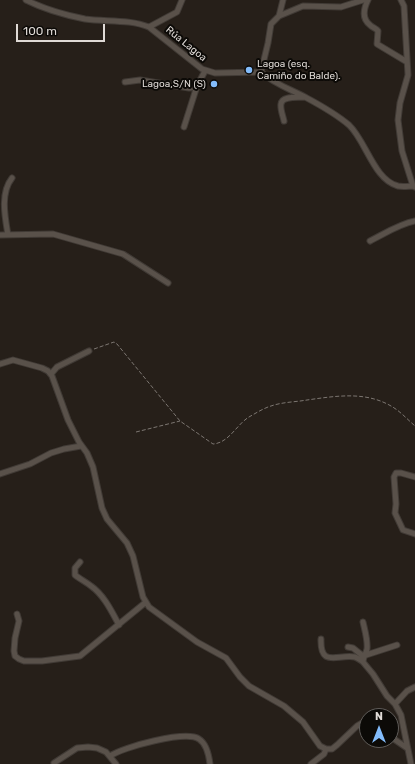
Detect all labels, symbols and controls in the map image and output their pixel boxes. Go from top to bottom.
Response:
scale bar [18,16,107,42]
text: 100 m [23,24,57,38]
street label: Rúa Lagoa [163,24,209,64]
place label: Lagoa (esq. Camiño do Balde). [257,58,341,82]
marker: Lagoa (esq. Camiño do Balde). [244,65,254,75]
place label: Lagoa,S/N (S) [142,78,206,90]
marker: Lagoa,S/N (S) [209,79,219,89]
north arrow [359,708,399,748]
text: N [375,710,383,723]

